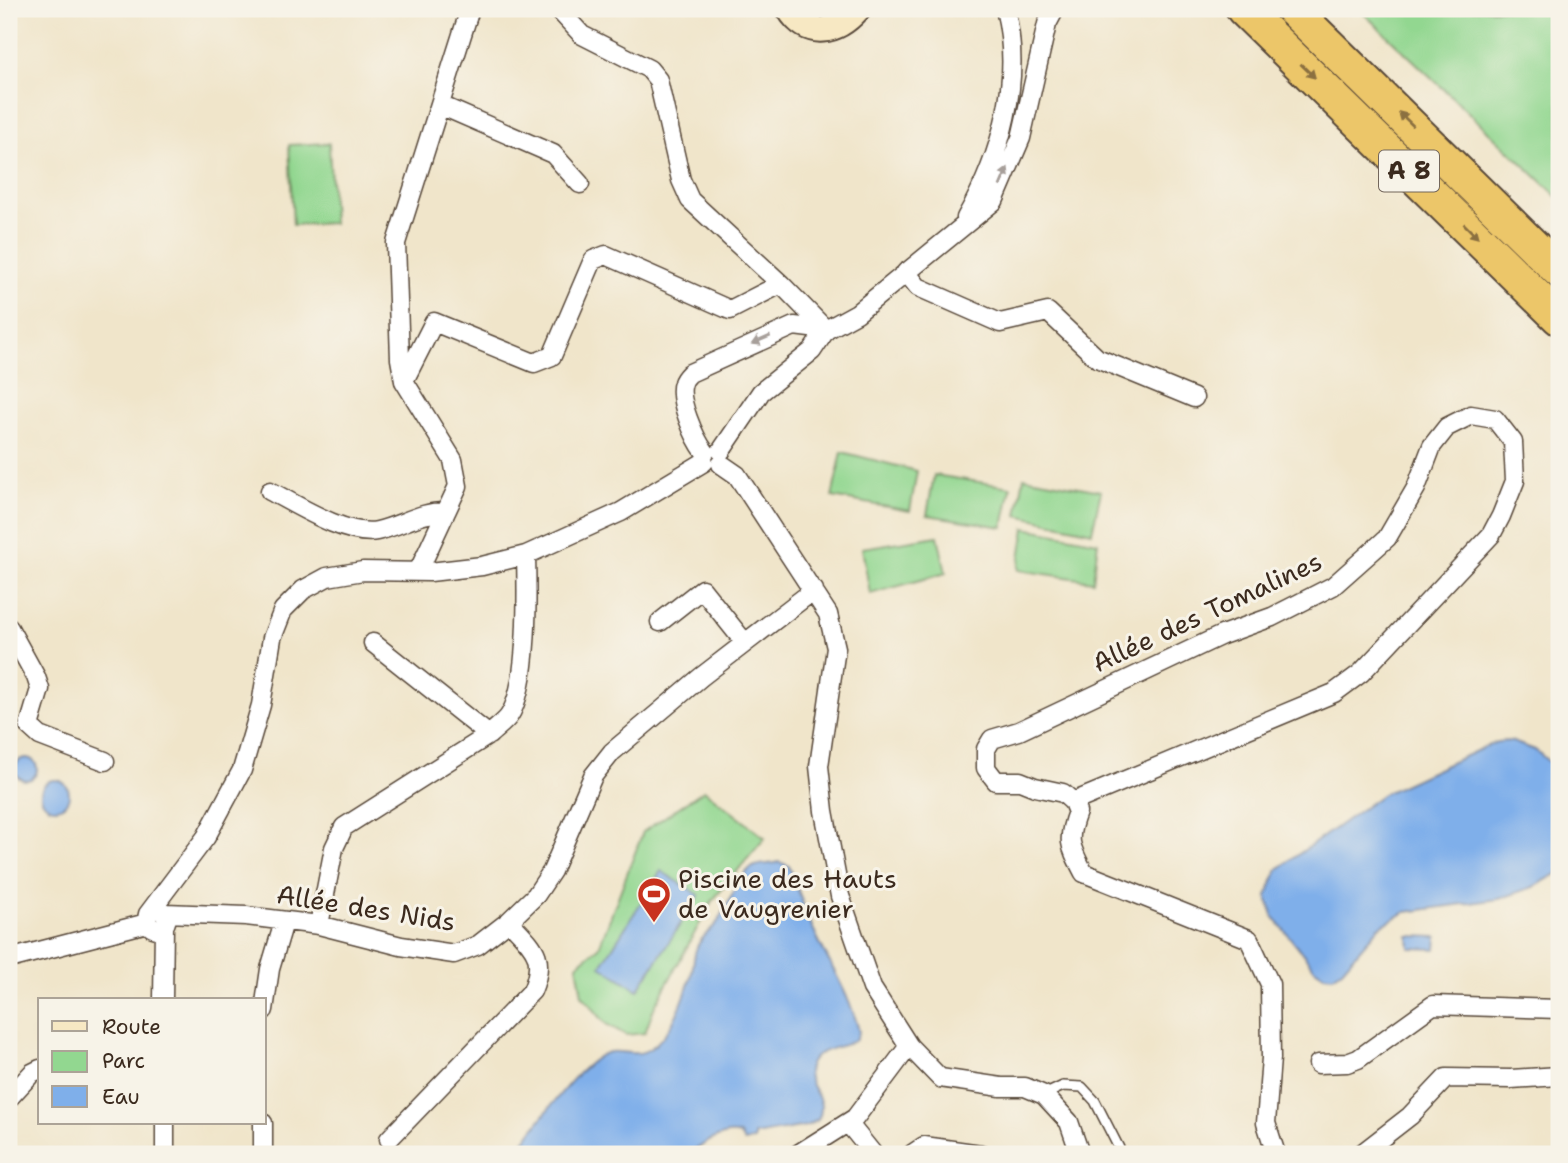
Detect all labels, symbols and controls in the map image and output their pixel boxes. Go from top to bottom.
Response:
one-way arrow [1300,63,1317,80]
one-way arrow [1399,111,1415,128]
road number: A 8 [1379,150,1439,191]
one-way arrow [999,166,1010,187]
one-way arrow [1462,222,1479,239]
one-way arrow [750,334,771,345]
street label: Allée des Tomalines [1086,543,1327,680]
place label: Piscine des Hauts de Vaugrenier [678,861,897,926]
sports icon: Piscine des Hauts de Vaugrenier [635,875,673,924]
street label: Allée des Nids [274,876,458,939]
legend [38,998,266,1124]
text: Route [102,1013,161,1041]
text: Parc [102,1047,145,1075]
text: Eau [102,1083,140,1111]

